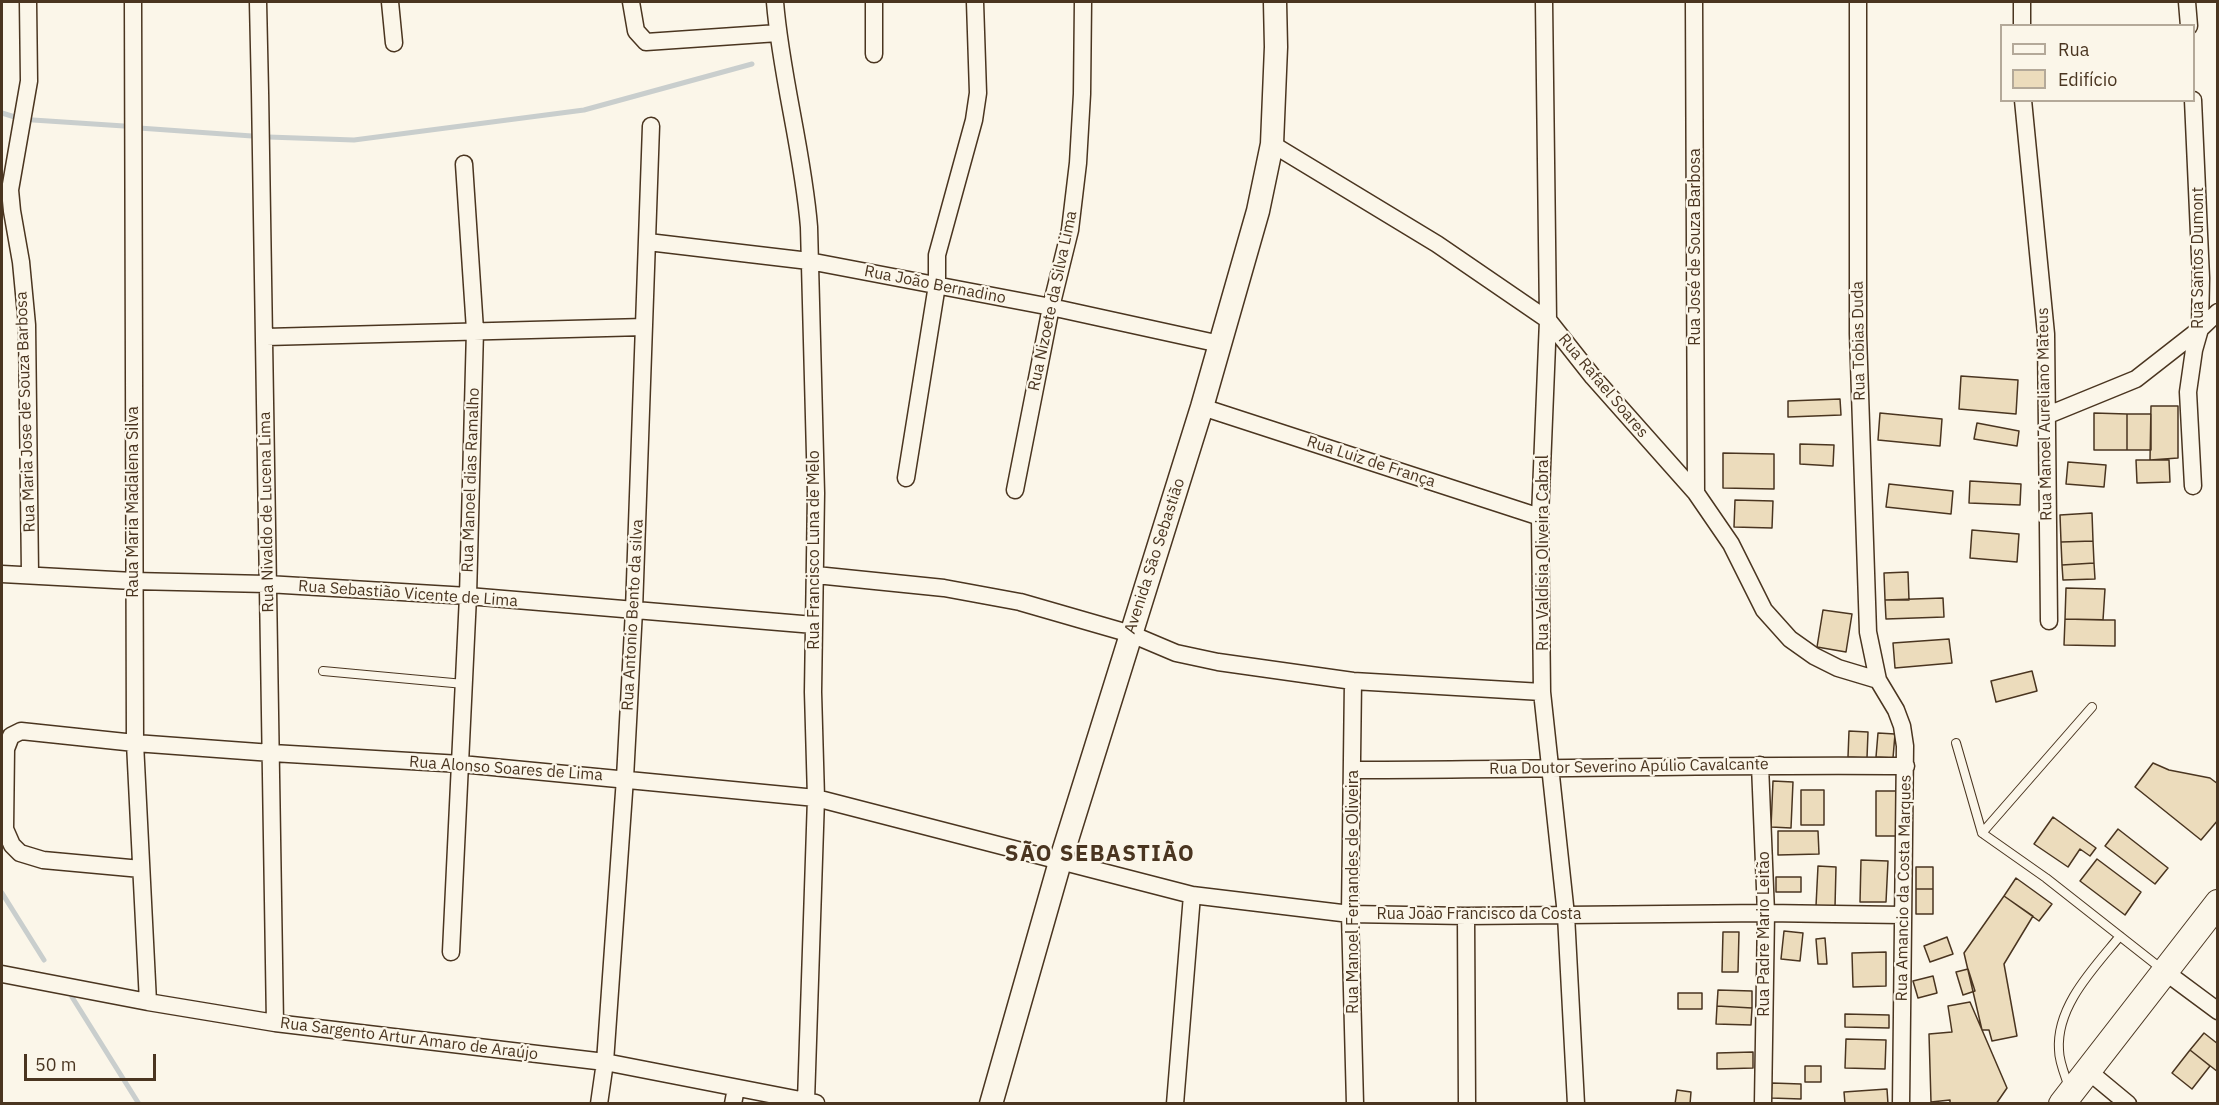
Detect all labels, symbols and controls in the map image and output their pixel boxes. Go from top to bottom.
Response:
legend [2000,24,2195,102]
text: Rua [2058,38,2089,61]
text: Edifício [2058,68,2117,91]
street label: Rua José de Souza Barbosa [1685,148,1705,346]
street label: Rua Santos Dumont [2188,187,2208,329]
street label: Rua Nizoete da Silva Lima [1025,209,1081,393]
street label: Rua João Bernadino [862,262,1008,308]
street label: Rua Tobias Duda [1848,281,1870,401]
street label: Rua Maria Jose de Souza Barbosa [12,291,40,533]
street label: Rua Manoel Aureliano Mateus [2034,307,2056,521]
street label: Rua Rafael Soares [1554,330,1652,442]
street label: Rua Manoel dias Ramalho [458,387,484,573]
street label: Raua Maria Madalena Silva [123,406,143,598]
street label: Rua Nivaldo de Lucena Lima [256,411,278,613]
street label: Rua Luiz de França [1304,432,1438,492]
street label: Rua Francisco Luna de Melo [804,450,824,650]
street label: Rua Valdisia Oliveira Cabral [1533,455,1553,651]
street label: Avenida São Sebastião [1121,476,1189,636]
street label: Rua Antonio Bento da silva [618,519,648,711]
street label: Rua Sebastião Vicente de Lima [298,577,518,611]
street label: Rua Alonso Soares de Lima [408,753,604,785]
street label: Rua Doutor Severino Apúlio Cavalcante [1489,755,1769,779]
street label: Rua Manoel Fernandes de Oliveira [1343,770,1363,1014]
street label: Rua Amancio da Costa Marques [1892,775,1916,1001]
district label: SÃO SEBASTIÃO [1005,842,1195,868]
street label: Rua Padre Mario Leitão [1754,851,1774,1017]
street label: Rua João Francisco da Costa [1377,904,1581,924]
street label: Rua Sargento Artur Amaro de Araújo [279,1014,539,1064]
scale bar [27,1042,159,1080]
text: 50 m [35,1053,77,1076]

